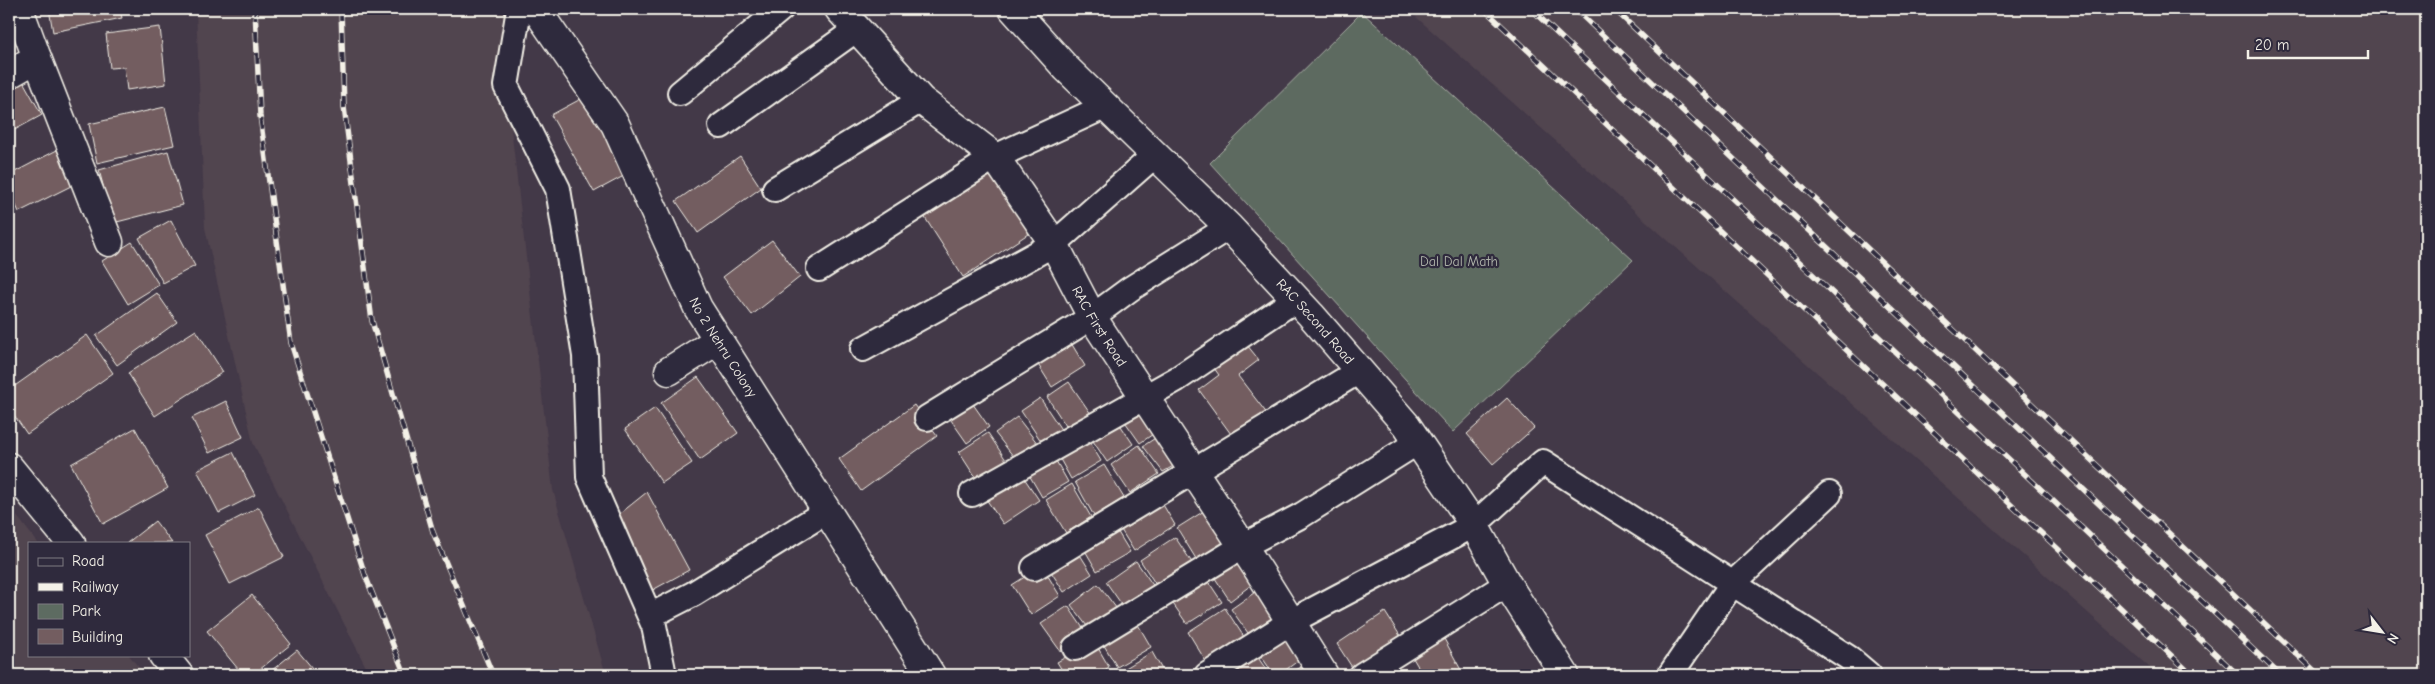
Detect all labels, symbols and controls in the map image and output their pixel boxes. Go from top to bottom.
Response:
scale bar [2248,28,2368,60]
text: 20 m [2255,36,2289,54]
park label: Dal Dal Math [1420,253,1498,270]
street label: RAC Second Road [1273,275,1358,368]
street label: RAC First Road [1069,283,1131,370]
street label: No 2 Nehru Colony [686,295,761,401]
legend [28,542,190,656]
text: Road [72,552,104,570]
text: Railway [72,578,119,596]
text: Park [72,602,101,620]
north arrow [2358,606,2408,656]
text: Building [72,628,123,646]
text: N [2383,630,2402,647]

